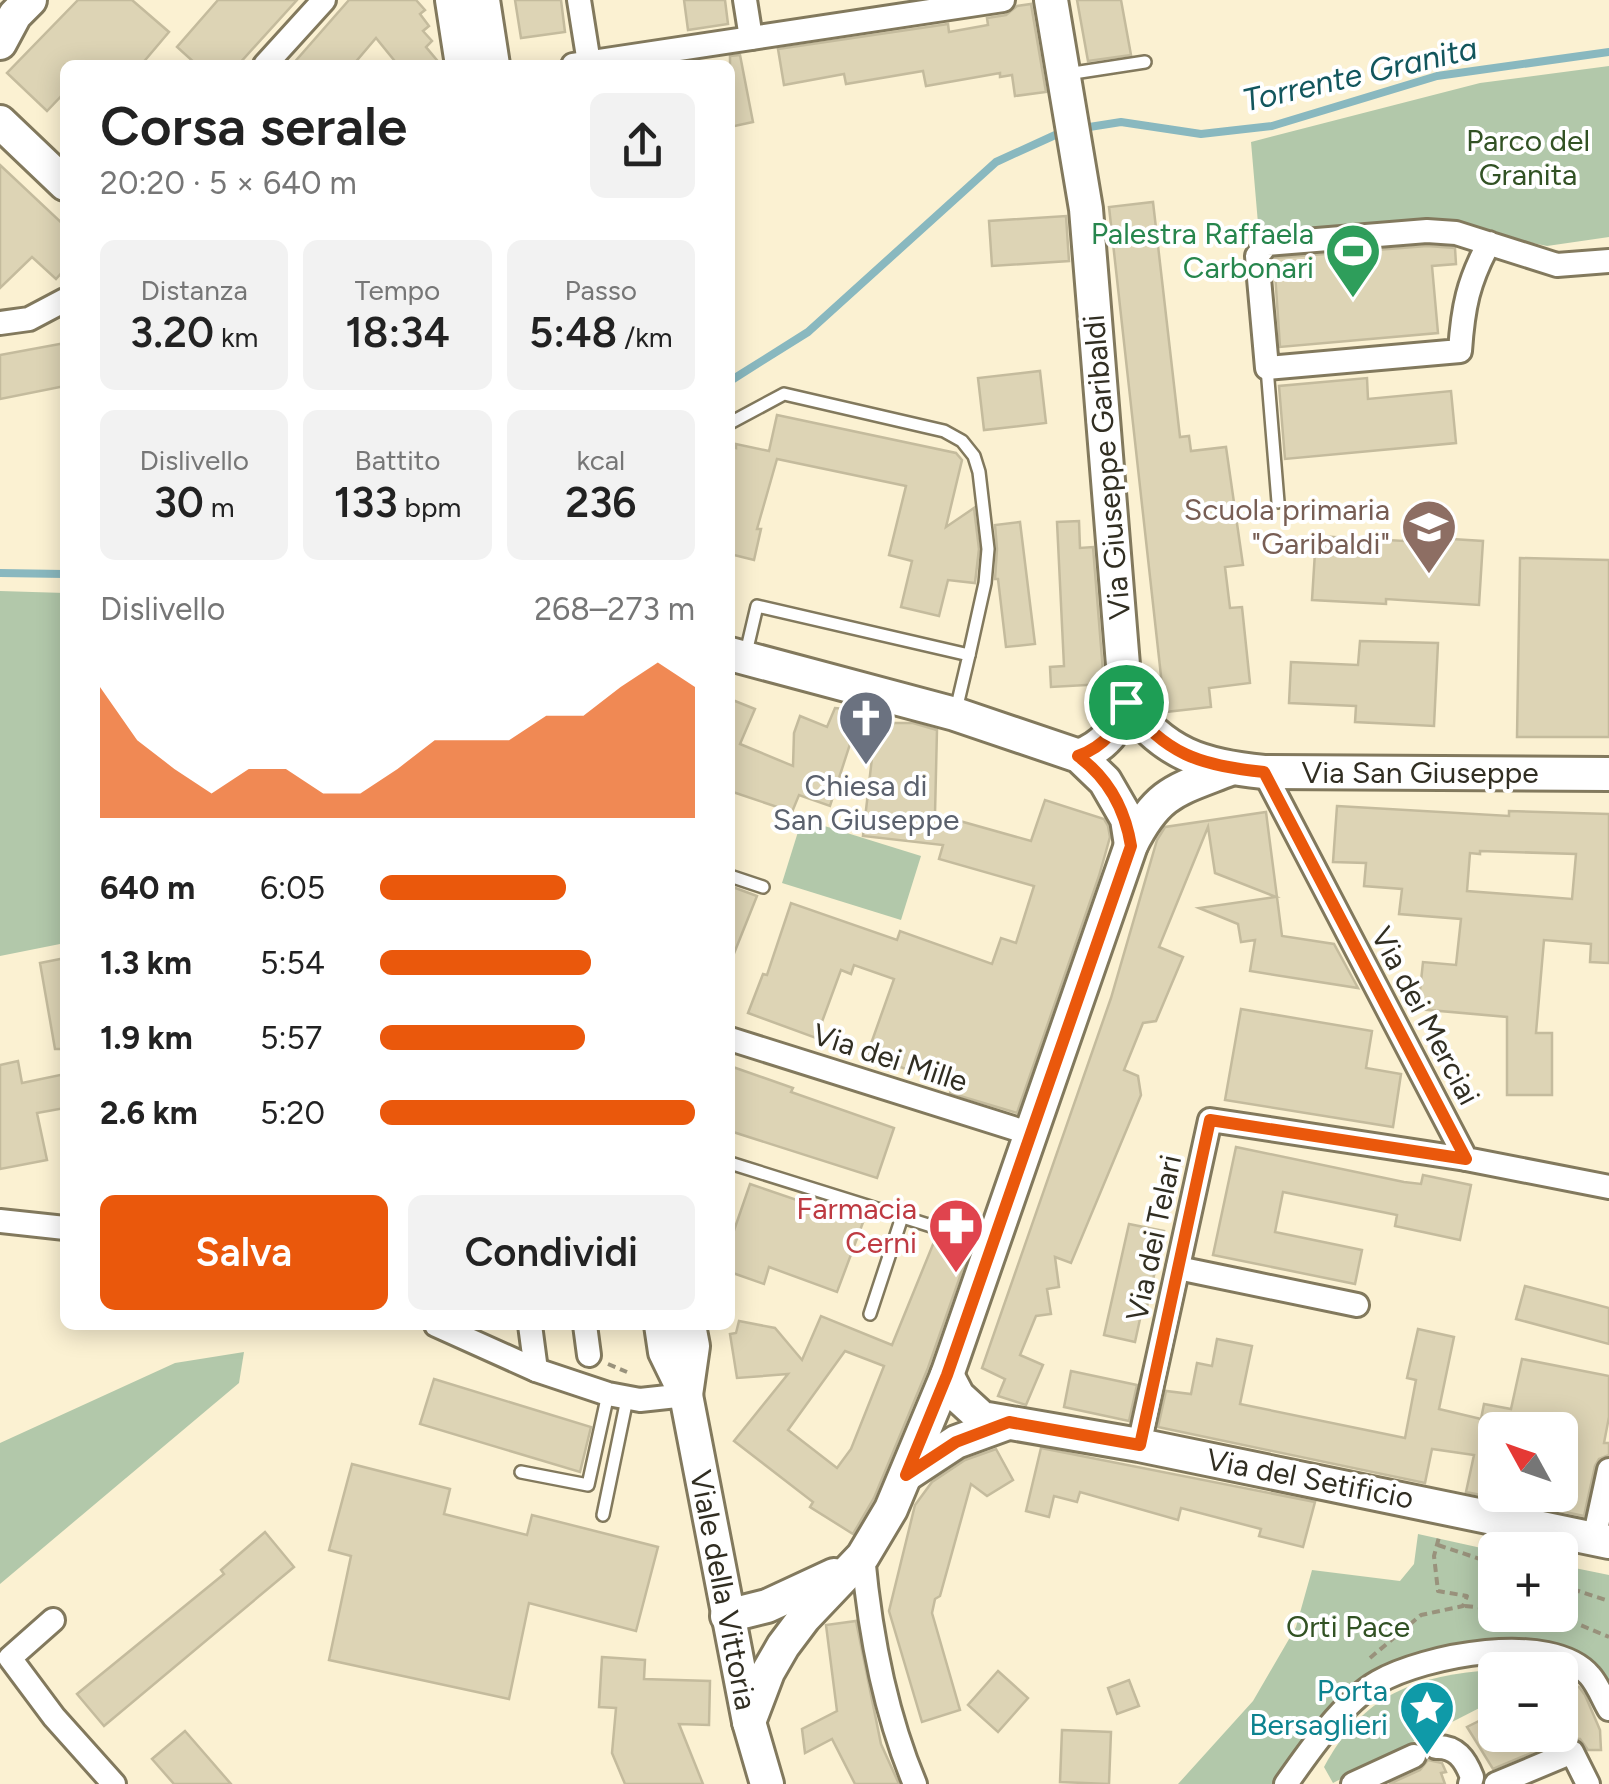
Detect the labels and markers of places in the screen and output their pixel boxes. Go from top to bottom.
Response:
place label: Palestra Raffaela Carbonari [1091,215,1314,286]
sports icon: Palestra Raffaela Carbonari [1323,221,1383,300]
place label: Scuola primaria "Garibaldi" [1184,491,1390,562]
school or university icon: Scuola primaria "Garibaldi" [1399,497,1459,576]
pin [1084,660,1169,745]
church icon: Chiesa di San Giuseppe [836,688,896,767]
place label: Chiesa di San Giuseppe [773,767,959,838]
place label: Farmacia Cerni [796,1190,917,1261]
pharmacy icon: Farmacia Cerni [926,1196,986,1275]
place label: Porta Bersaglieri [1249,1672,1388,1743]
place icon: Porta Bersaglieri [1397,1678,1457,1757]

